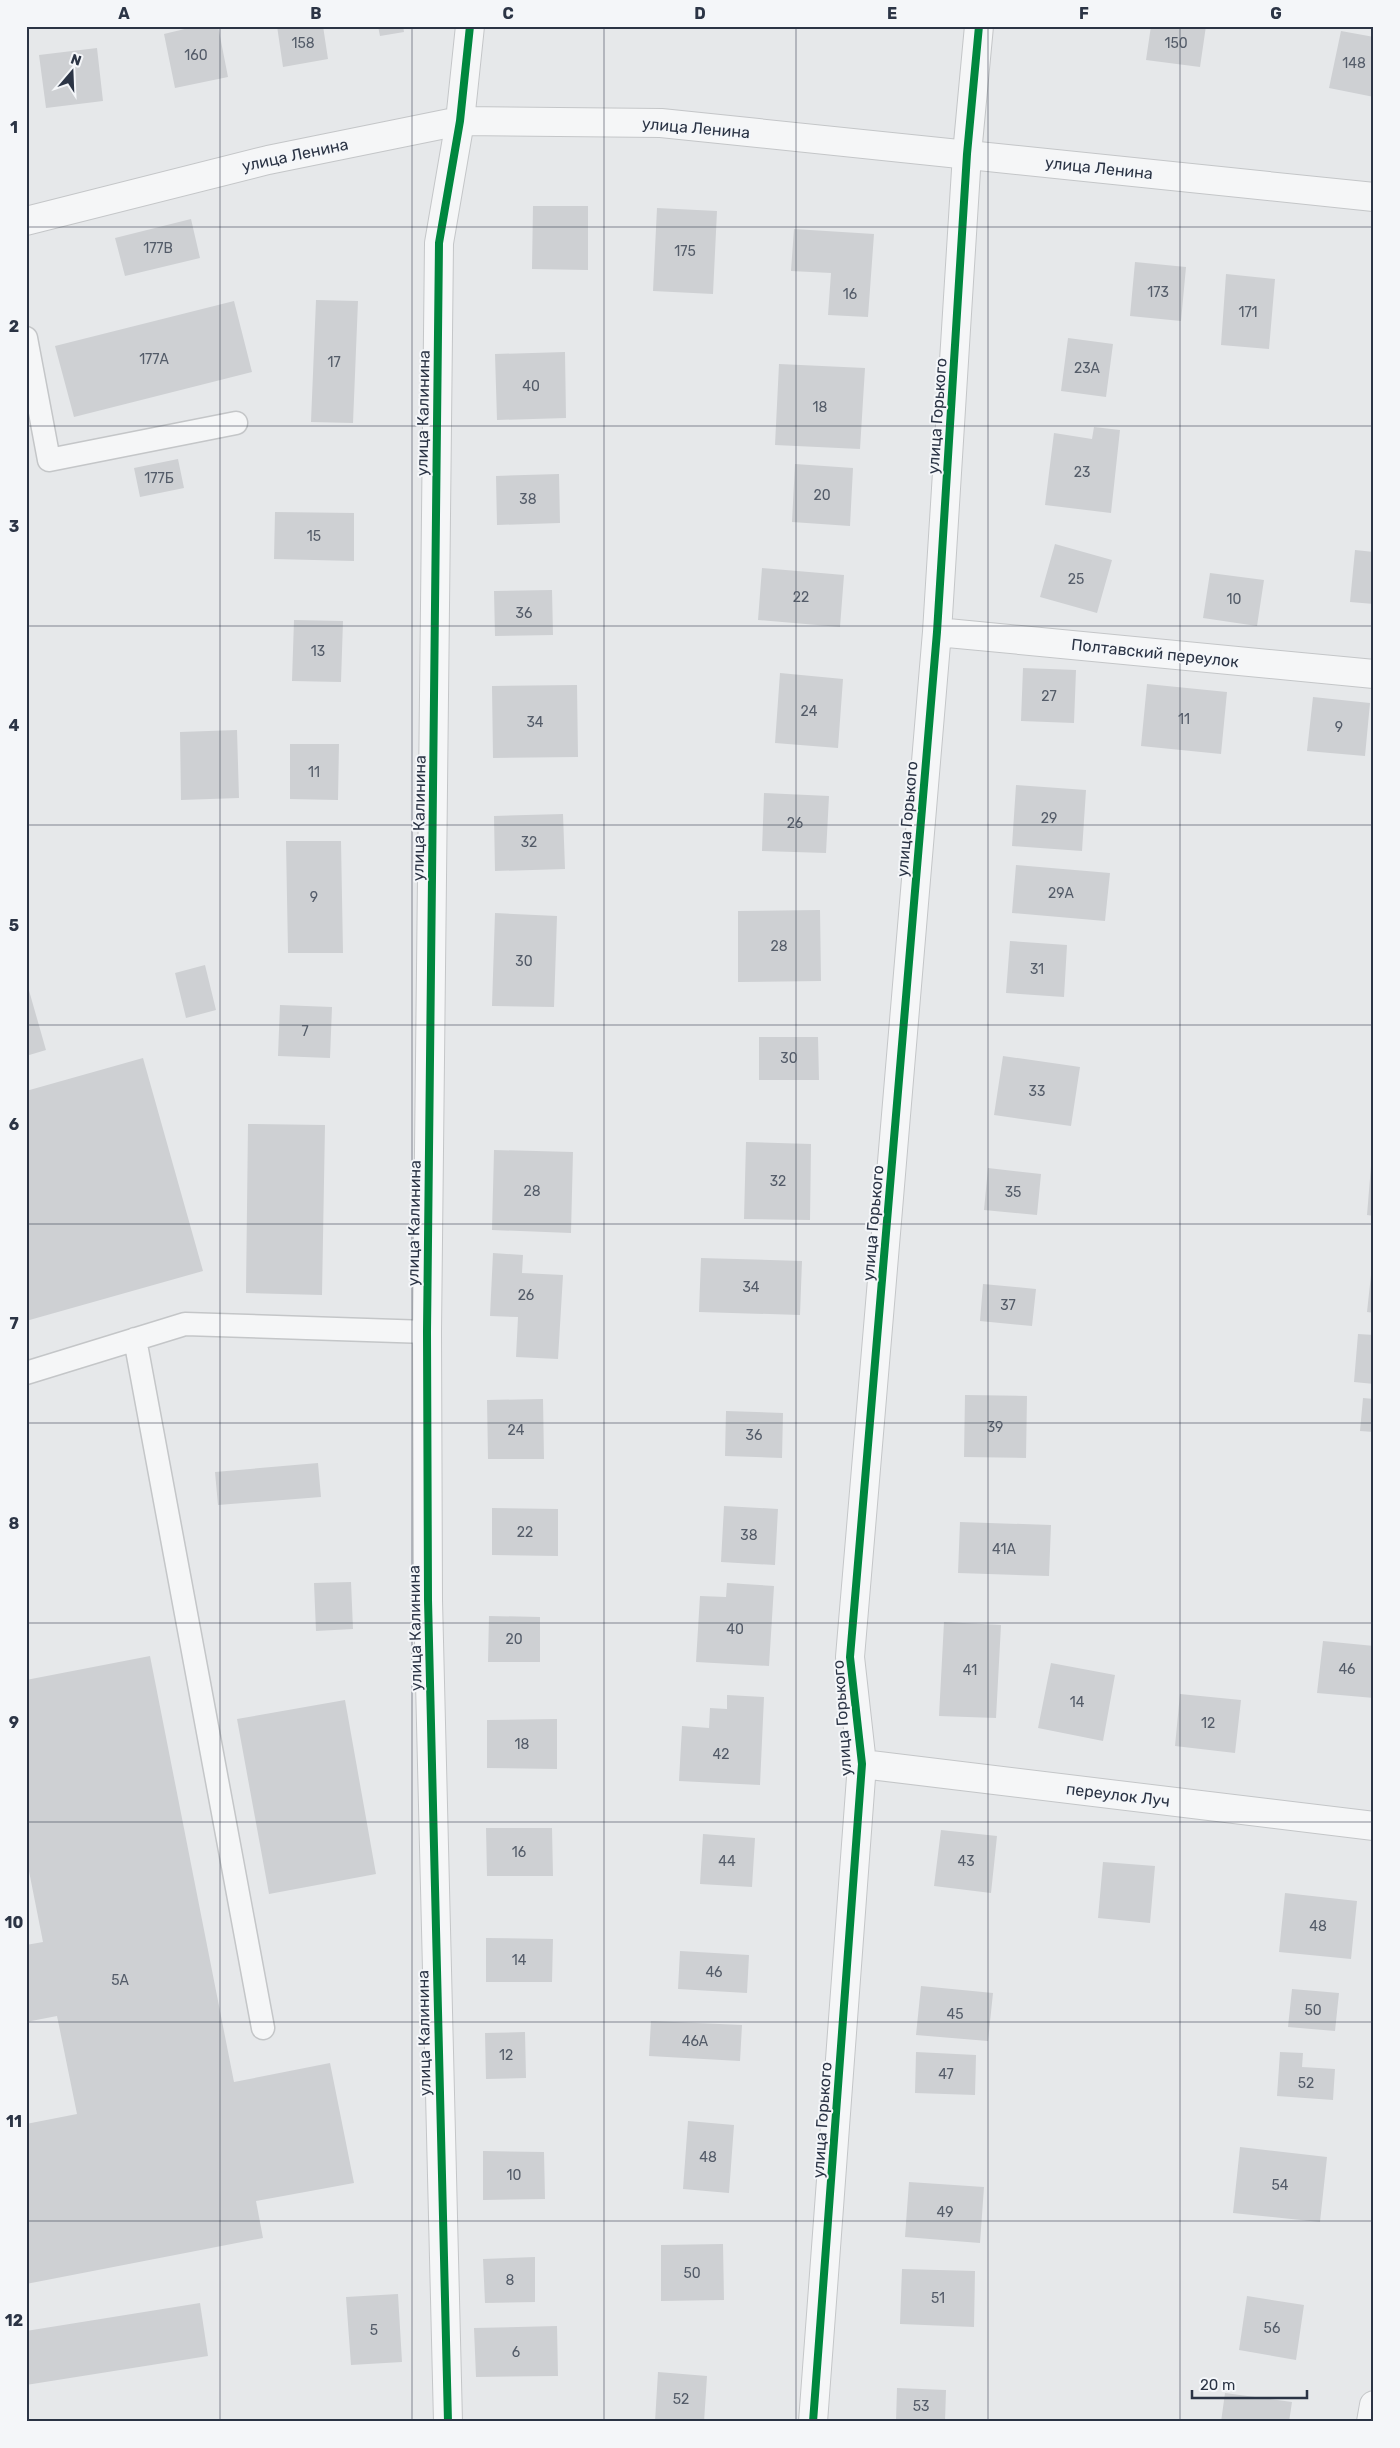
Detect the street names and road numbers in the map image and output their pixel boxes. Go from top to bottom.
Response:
street label: улица Ленина [641,114,751,142]
street label: улица Ленина [240,134,350,176]
street label: улица Ленина [1044,153,1154,183]
street label: улица Калинина [412,350,434,476]
street label: улица Горького [923,357,951,475]
street label: Полтавский переулок [1070,635,1240,671]
street label: улица Калинина [408,755,430,881]
street label: улица Горького [892,760,922,878]
street label: улица Калинина [403,1160,425,1286]
street label: улица Горького [858,1164,888,1282]
street label: улица Калинина [404,1565,426,1691]
street label: улица Горького [828,1659,856,1777]
street label: переулок Луч [1065,1779,1171,1811]
street label: улица Калинина [413,1970,435,2096]
street label: улица Горького [808,2061,836,2179]

